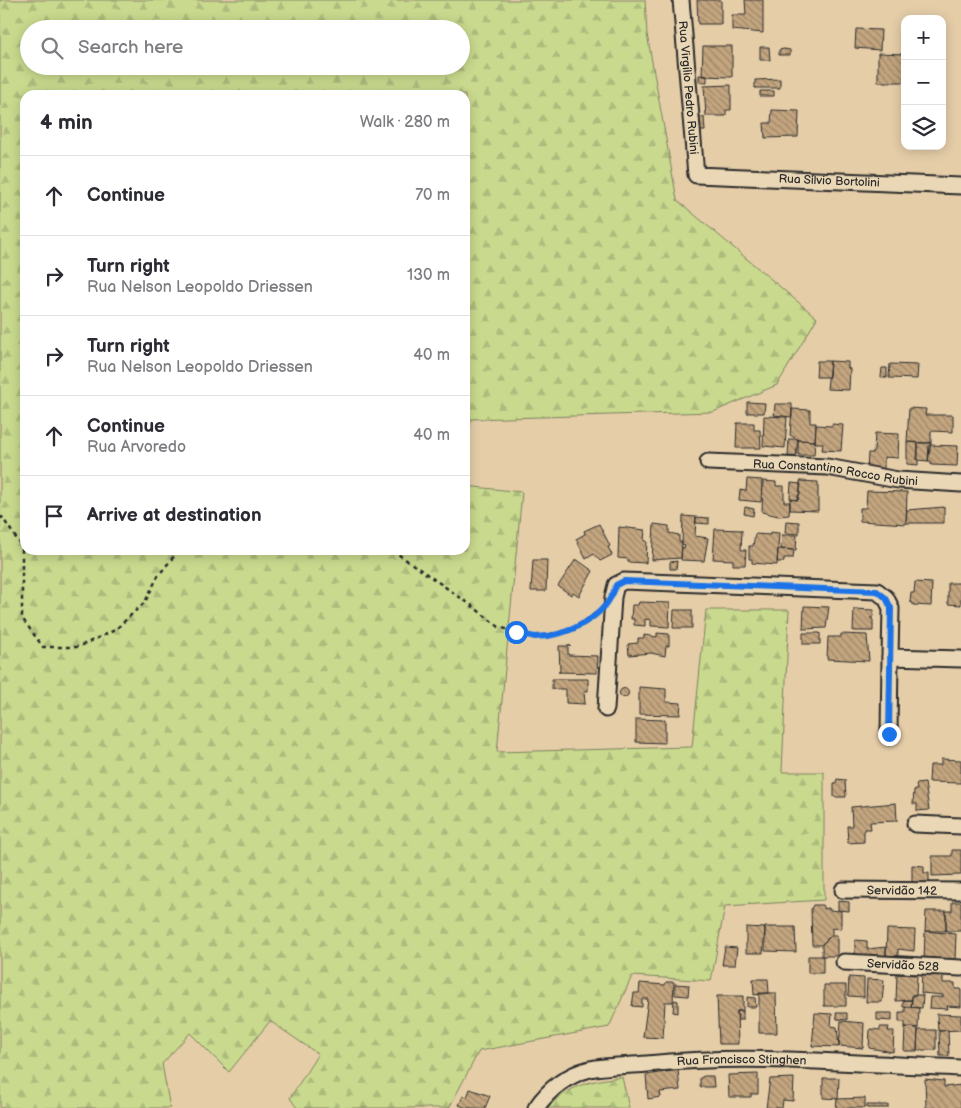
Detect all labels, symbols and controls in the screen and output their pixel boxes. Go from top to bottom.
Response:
map controls [901,15,946,150]
button: + [901,15,946,60]
search box [20,20,470,75]
street label: Rua Virgílio Pedro Rubini [675,20,701,155]
icon: search [38,34,66,62]
text: Search here [78,36,183,59]
button: − [901,60,946,105]
button: layers [901,105,946,150]
text: 4 min [40,110,93,135]
text: Walk · 280 m [360,113,450,132]
street label: Rua Sílvio Bortolini [778,171,880,191]
icon: ahead [40,182,68,210]
text: Continue [87,184,165,207]
text: 70 m [415,186,450,205]
text: Turn right [87,255,170,278]
icon: right [40,262,68,290]
text: 130 m [407,266,450,285]
text: Rua Nelson Leopoldo Driessen [87,278,313,297]
text: Turn right [87,335,170,358]
icon: right [40,342,68,370]
text: 40 m [413,346,450,365]
text: Rua Nelson Leopoldo Driessen [87,358,313,377]
text: Continue [87,415,165,438]
icon: ahead [40,422,68,450]
text: 40 m [413,426,450,445]
text: Rua Arvoredo [87,438,186,457]
street label: Rua Constantino Rocco Rubini [752,457,918,489]
icon: arrive [40,502,68,530]
text: Arrive at destination [87,504,262,527]
route start [505,621,528,644]
route end [878,723,901,746]
street label: Servidão 142 [867,883,937,899]
street label: Servidão 528 [866,956,939,975]
street label: Rua Francisco Stinghen [676,1052,807,1069]

